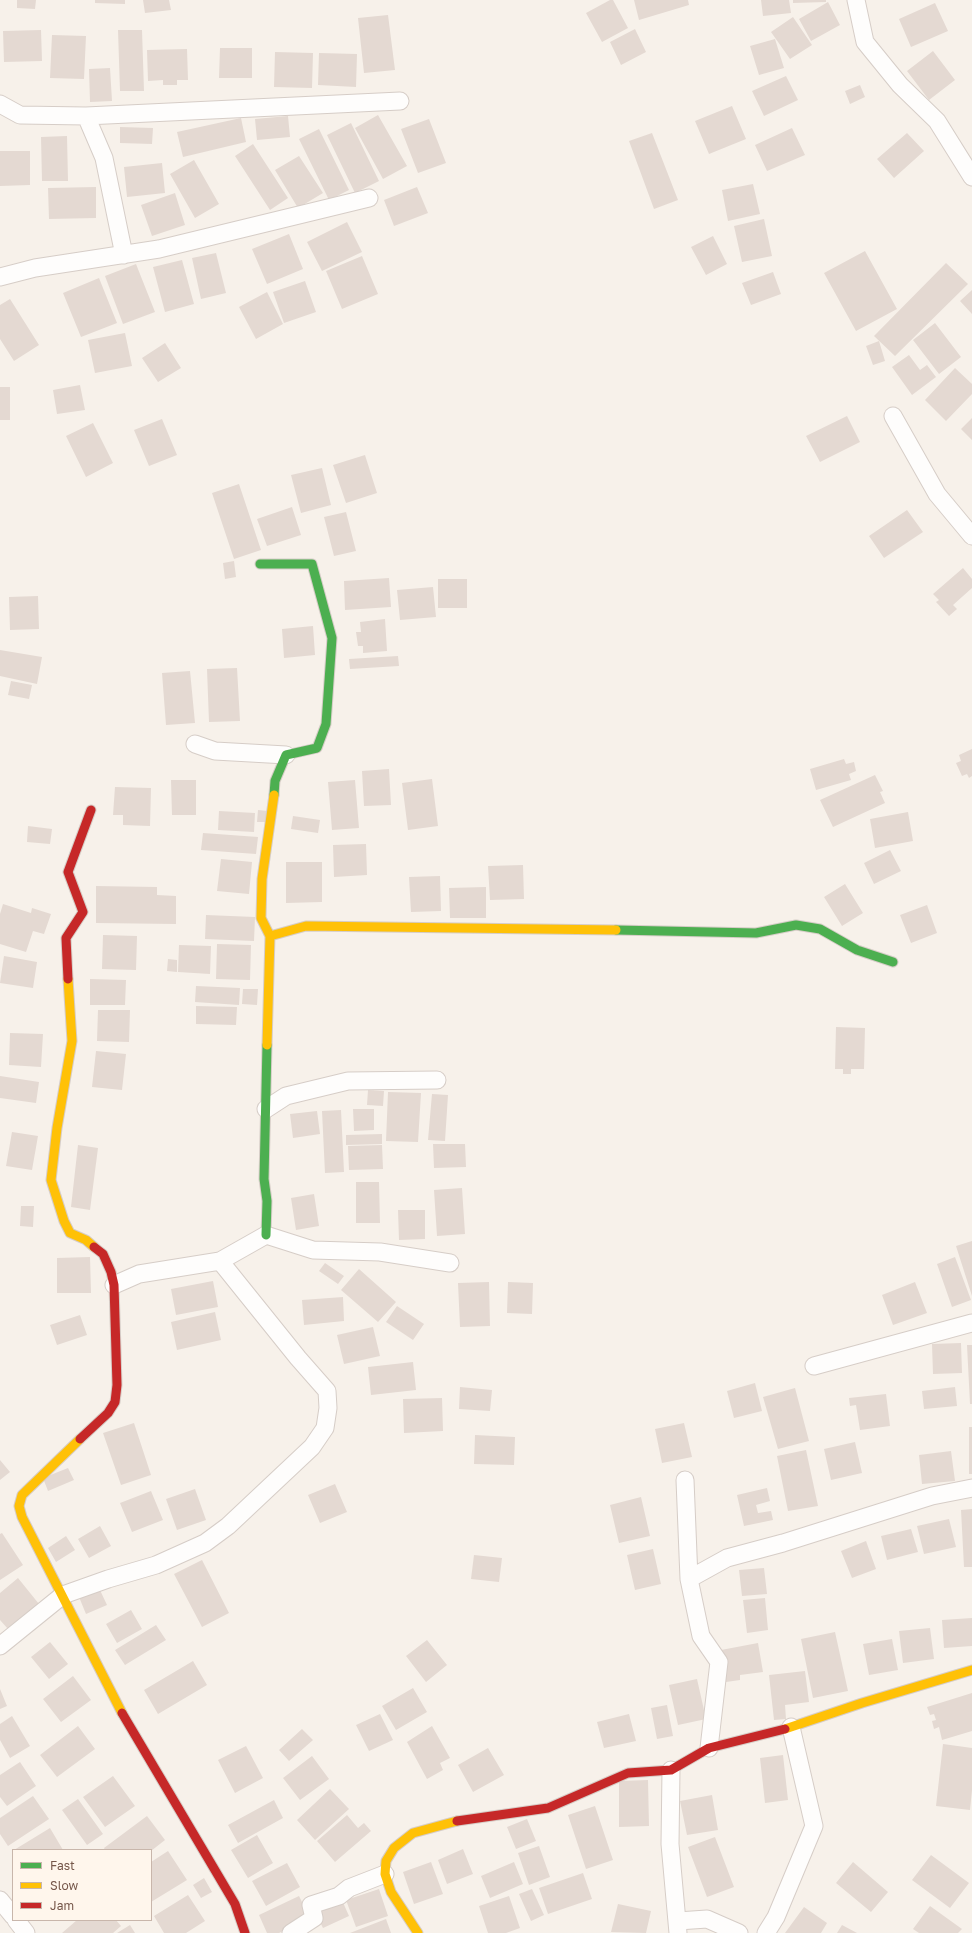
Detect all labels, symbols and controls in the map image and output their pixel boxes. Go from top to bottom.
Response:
legend [12,1849,152,1921]
text: Fast [50,1858,75,1873]
text: Slow [50,1878,78,1893]
text: Jam [50,1898,74,1913]

